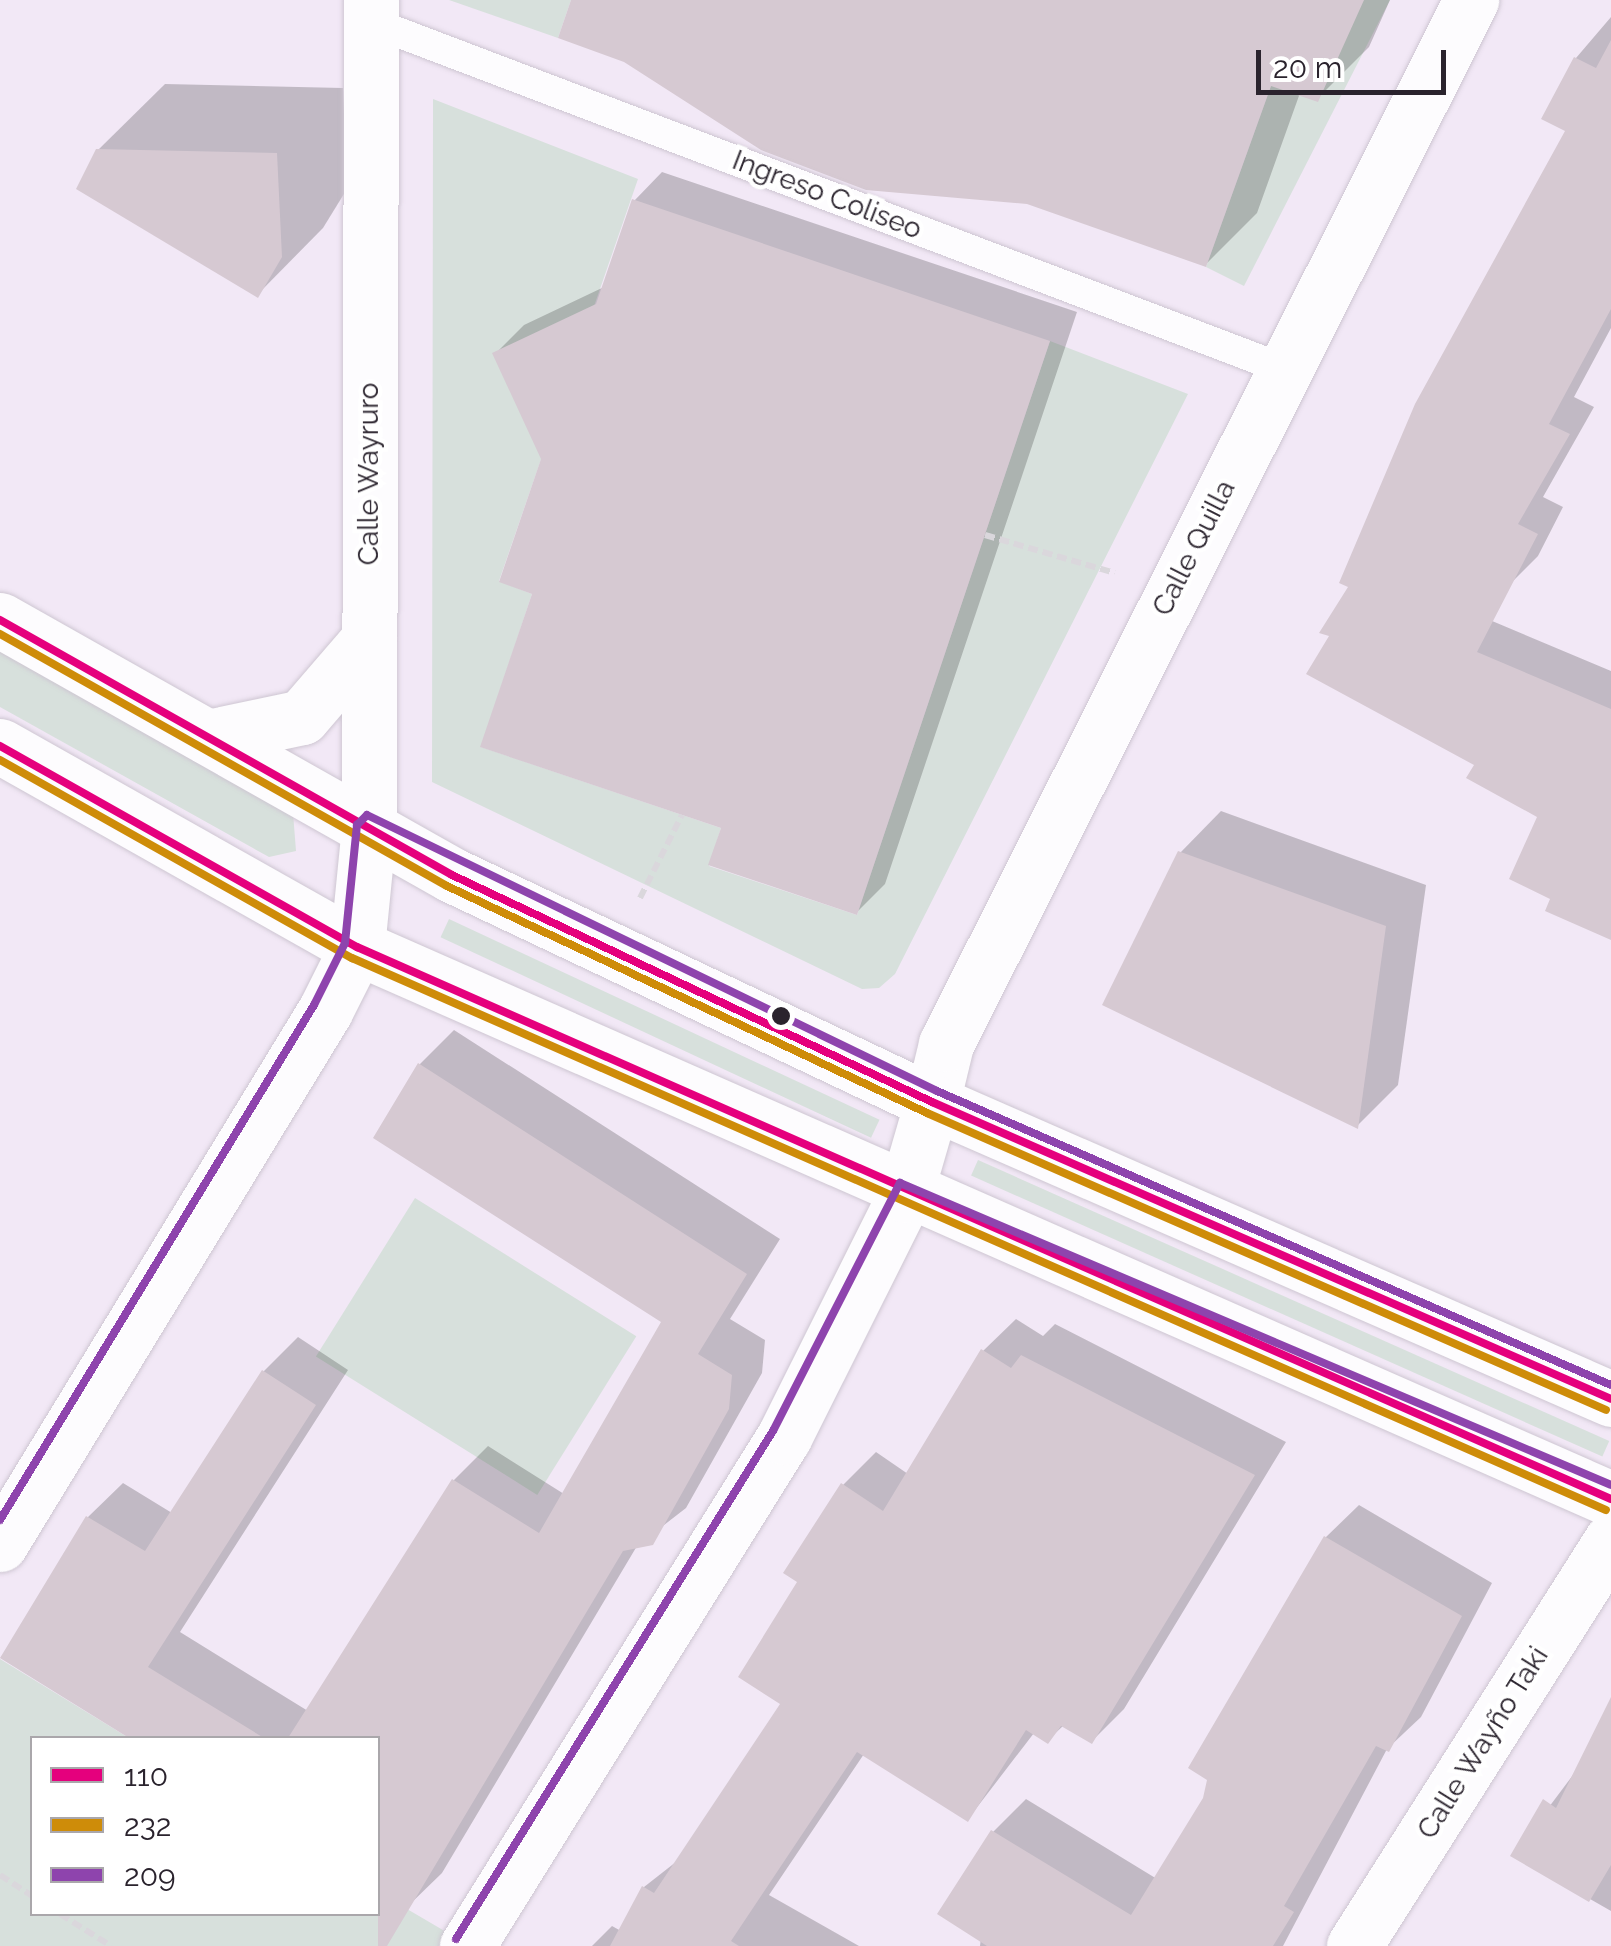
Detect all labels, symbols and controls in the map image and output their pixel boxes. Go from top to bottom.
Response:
scale bar [1261,30,1451,92]
text: 20 m [1273,50,1342,85]
street label: Ingreso Coliseo [728,143,926,247]
street label: Calle Wayruro [352,382,386,566]
street label: Calle Quilla [1146,475,1242,621]
unlabelled marker [771,1006,791,1026]
street label: Calle Wayño Taki [1410,1640,1556,1846]
legend [30,1736,380,1916]
text: 110 [124,1758,168,1793]
text: 232 [124,1808,171,1843]
text: 209 [124,1858,176,1893]

